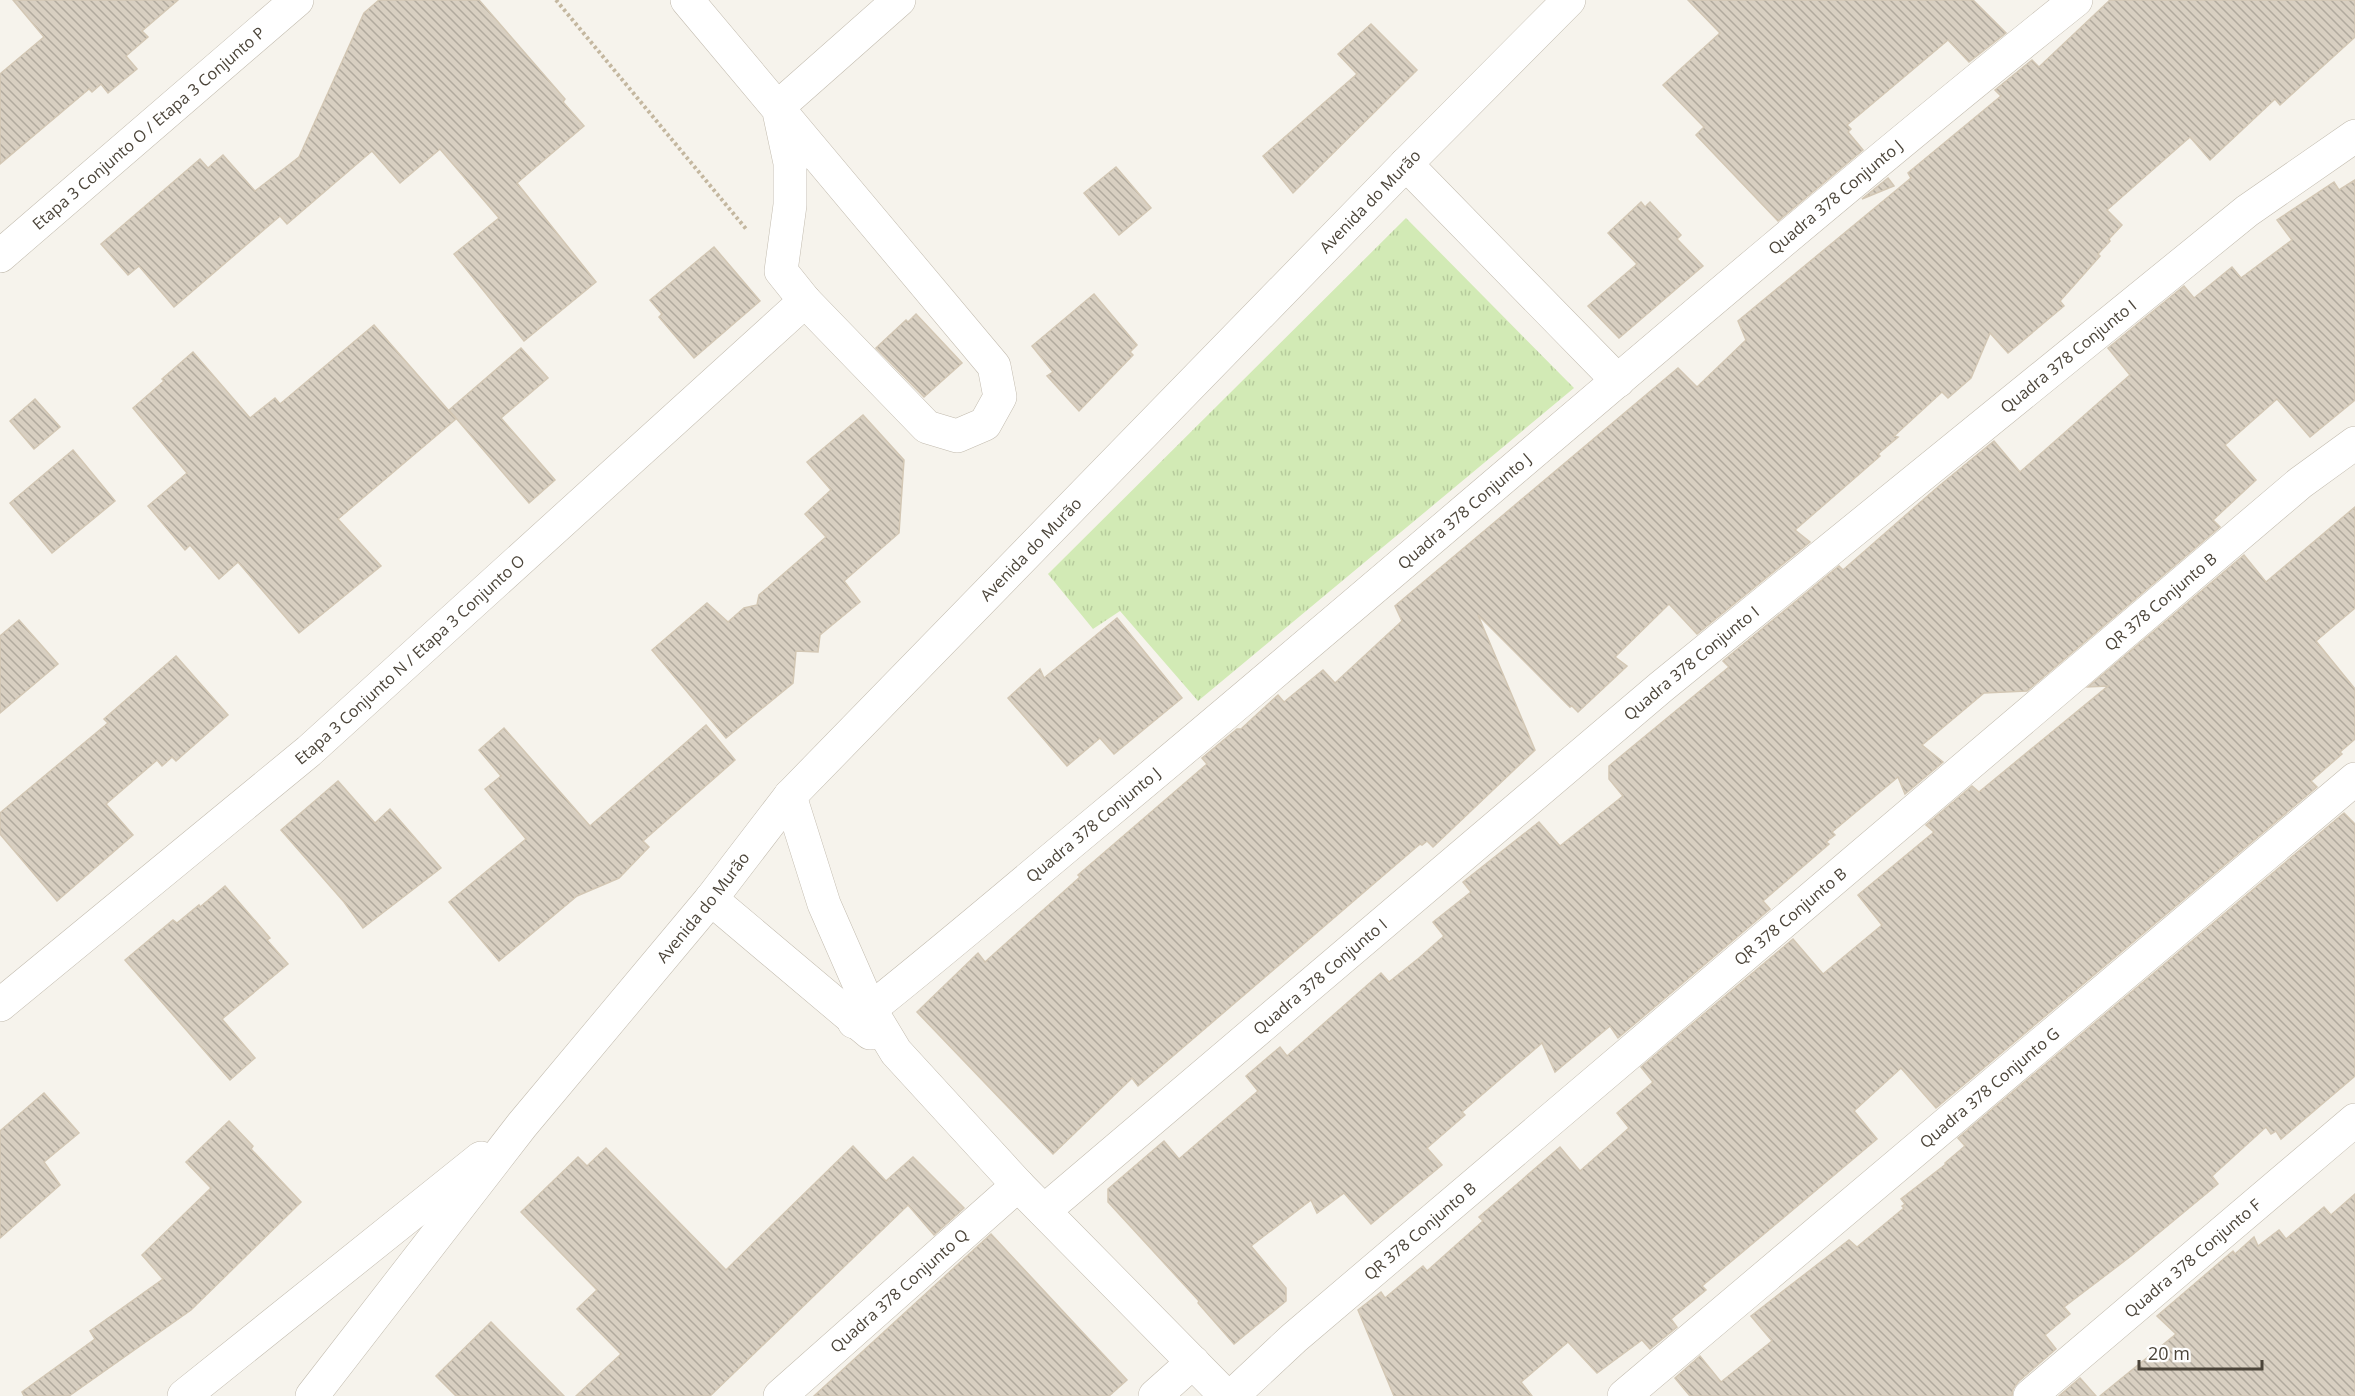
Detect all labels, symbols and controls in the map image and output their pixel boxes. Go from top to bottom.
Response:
street label: Etapa 3 Conjunto O / Etapa 3 Conjunto P [27,21,270,235]
street label: Quadra 378 Conjunto J [1763,135,1907,260]
street label: Avenida do Murão [1314,145,1425,258]
street label: Quadra 378 Conjunto I [1995,294,2141,418]
street label: Quadra 378 Conjunto J [1393,448,1536,574]
street label: Avenida do Murão [975,493,1086,606]
street label: QR 378 Conjunto B [2100,548,2221,656]
street label: Etapa 3 Conjunto N / Etapa 3 Conjunto O [290,550,529,769]
street label: Quadra 378 Conjunto I [1619,601,1764,725]
street label: Quadra 378 Conjunto J [1021,762,1165,887]
street label: Avenida do Murão [651,847,754,967]
street label: QR 378 Conjunto B [1729,862,1851,970]
street label: Quadra 378 Conjunto I [1248,913,1392,1040]
street label: Quadra 378 Conjunto G [1915,1022,2064,1153]
street label: QR 378 Conjunto B [1359,1177,1481,1285]
street label: Quadra 378 Conjunto F [2119,1194,2265,1323]
street label: Quadra 378 Conjunto Q [825,1223,973,1358]
scale bar [2139,1333,2262,1371]
text: 20 m [2148,1341,2190,1365]

